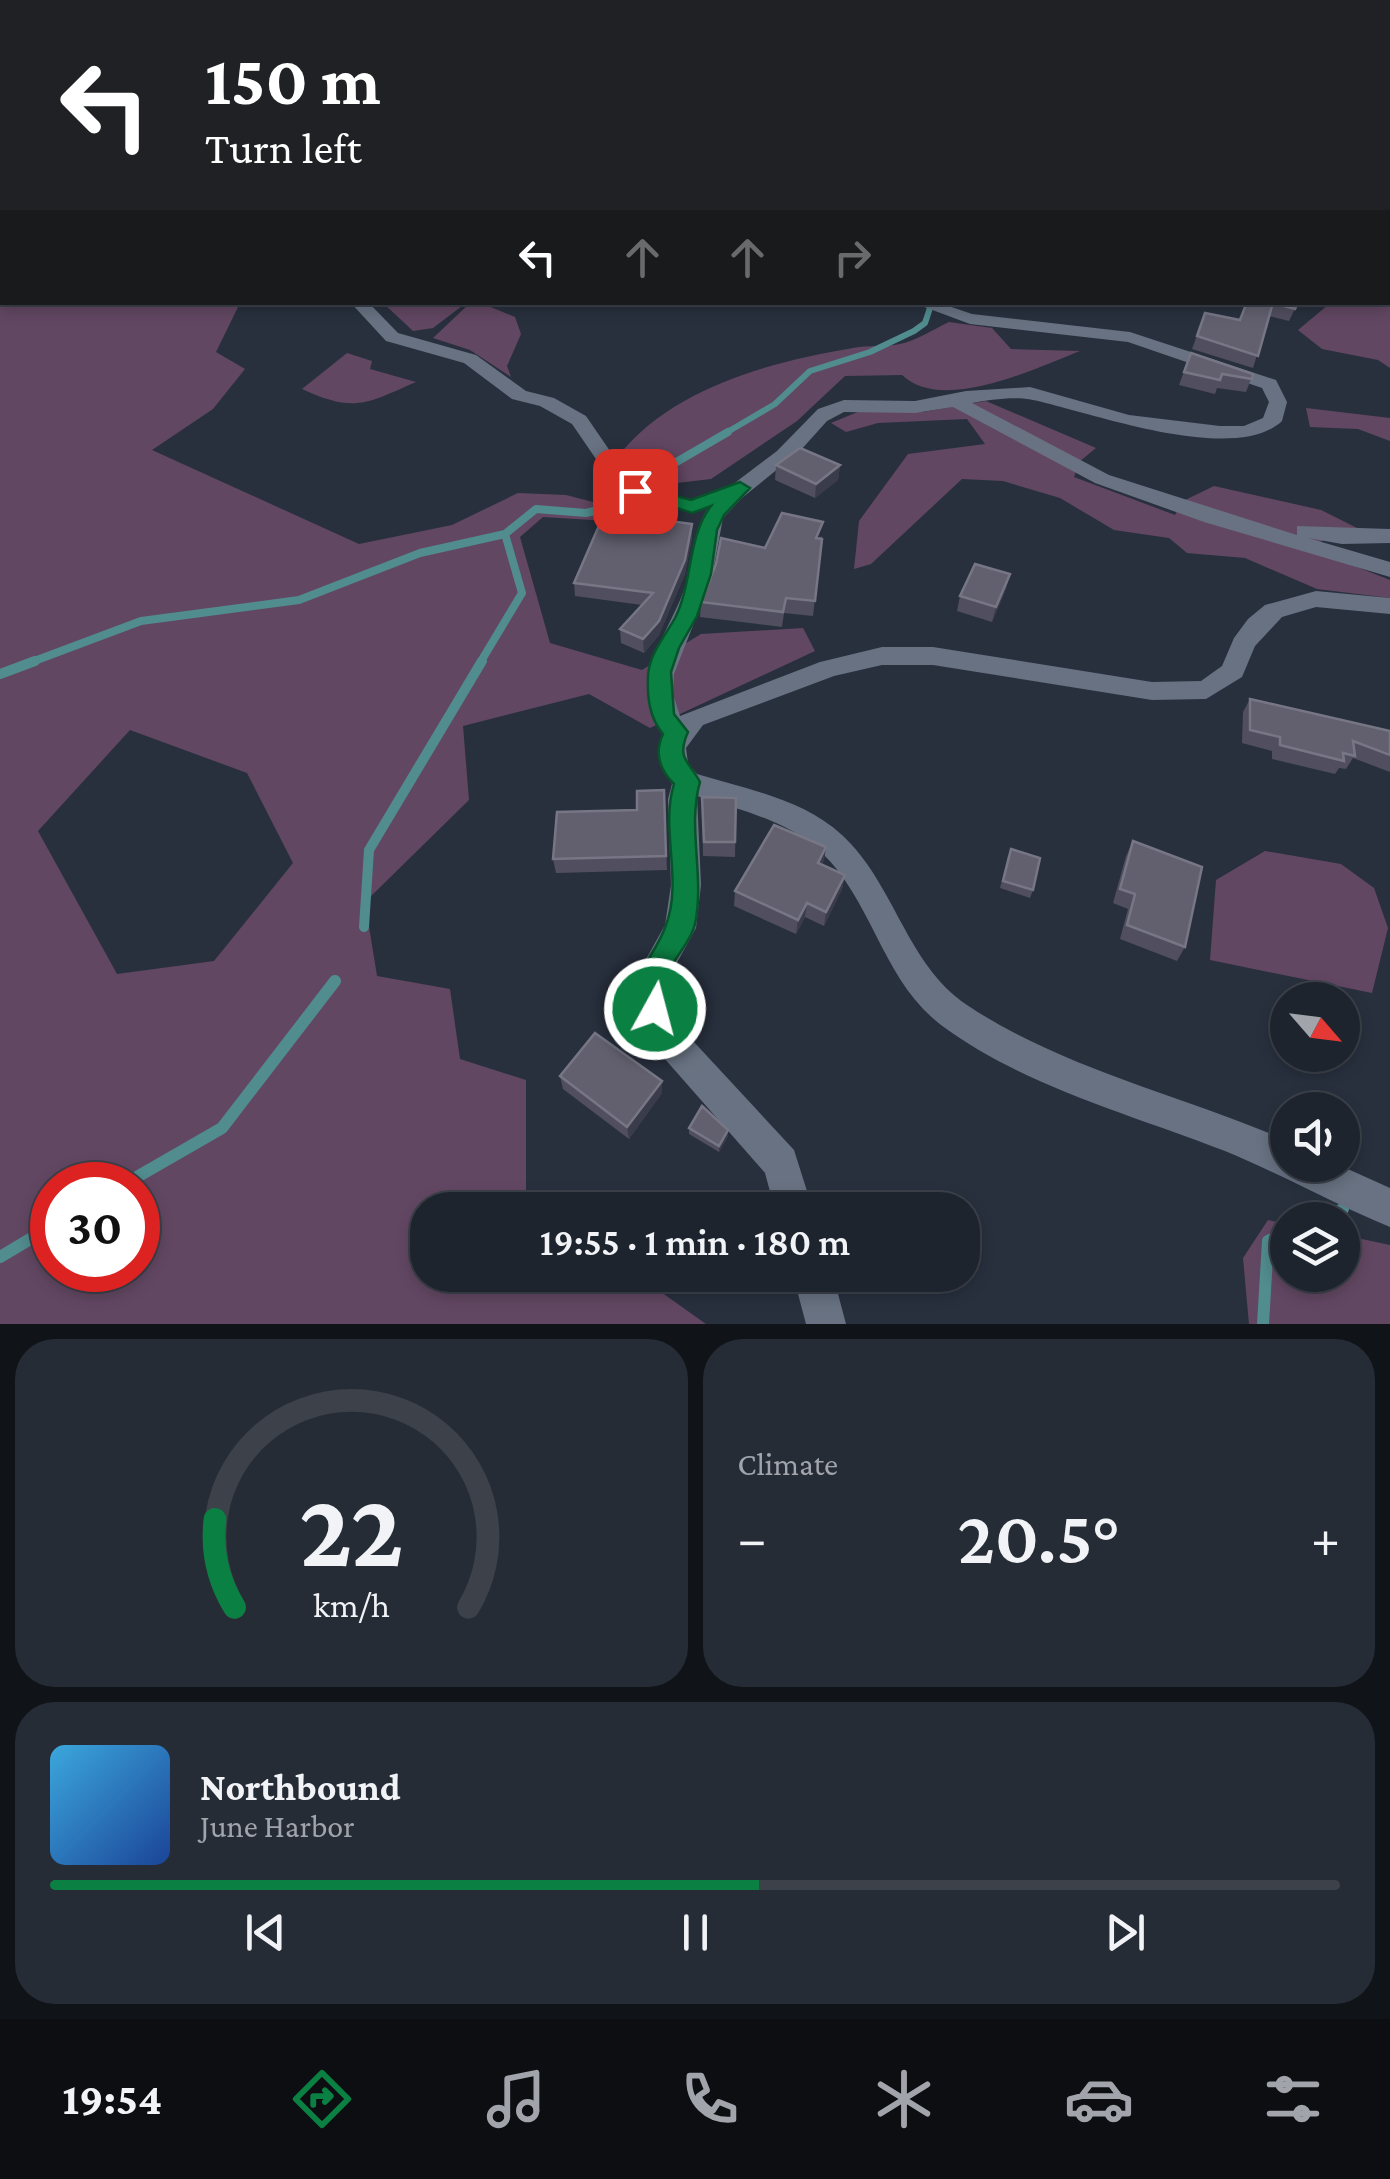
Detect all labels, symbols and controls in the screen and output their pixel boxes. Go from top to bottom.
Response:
icon: left [40,40,170,170]
text: 150 m [205,41,381,119]
text: Turn left [205,123,362,173]
icon: left [510,230,565,285]
icon: ahead [615,230,670,285]
icon: ahead [720,230,775,285]
icon: right [825,230,880,285]
pin [593,449,678,534]
icon: arrive [608,464,663,519]
position arrow [603,957,707,1061]
north arrow [1270,982,1360,1072]
map controls [1270,982,1360,1292]
button: sound [1270,1092,1360,1182]
speed limit sign: 30 [30,1162,160,1292]
button: layers [1270,1202,1360,1292]
text: 19:55 · 1 min · 180 m [540,1221,850,1263]
text: Climate [738,1446,838,1482]
text: 22 [299,1472,404,1587]
text: 20.5° [958,1496,1120,1579]
text: − [738,1508,767,1569]
text: + [1311,1508,1340,1569]
text: km/h [313,1585,390,1625]
text: Northbound [200,1766,401,1808]
text: June Harbor [200,1808,355,1844]
icon: previous [238,1905,293,1960]
icon: pause [668,1905,723,1960]
icon: next [1098,1905,1153,1960]
icon: directions [287,2064,357,2134]
icon: music [481,2064,551,2134]
icon: phone [675,2064,745,2134]
icon: climate [869,2064,939,2134]
icon: car [1064,2064,1134,2134]
icon: filters [1258,2064,1328,2134]
text: 19:54 [62,2074,162,2124]

